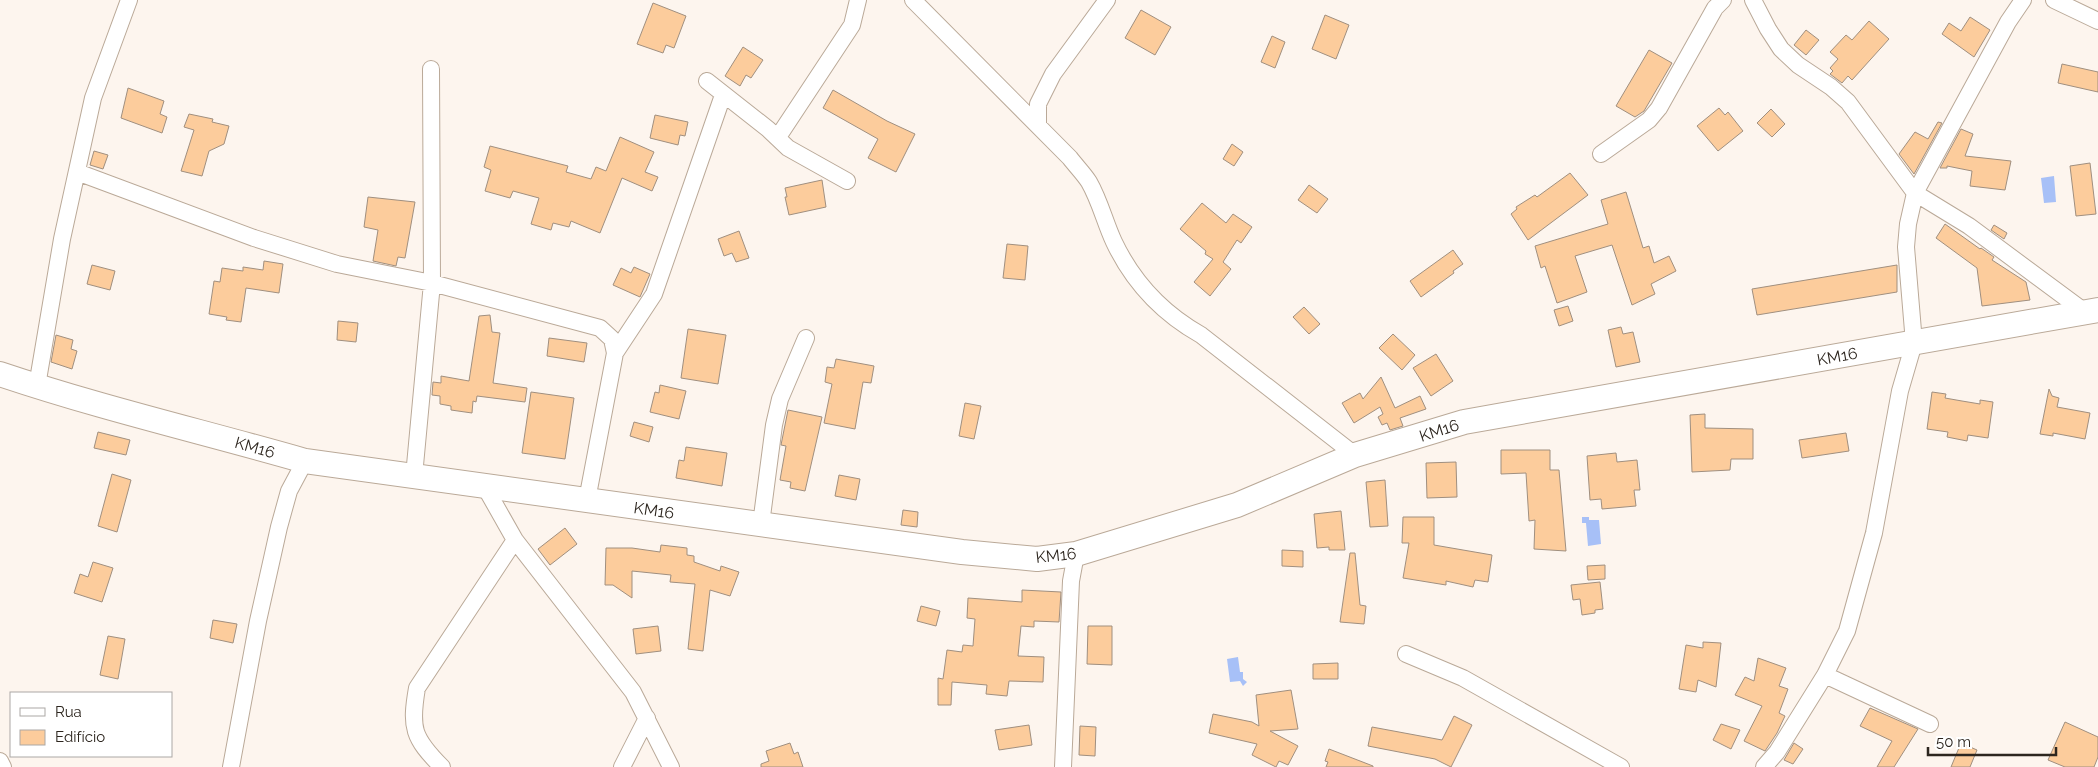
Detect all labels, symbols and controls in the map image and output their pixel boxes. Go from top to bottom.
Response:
street label: KM16 [1815,344,1859,369]
street label: KM16 [1417,415,1462,446]
street label: KM16 [233,433,277,462]
street label: KM16 [632,498,675,523]
street label: KM16 [1035,544,1077,567]
legend [10,692,172,757]
text: Rua [55,703,82,721]
scale bar [1928,724,2056,756]
text: Edifício [55,728,105,746]
text: 50 m [1936,733,1971,751]

